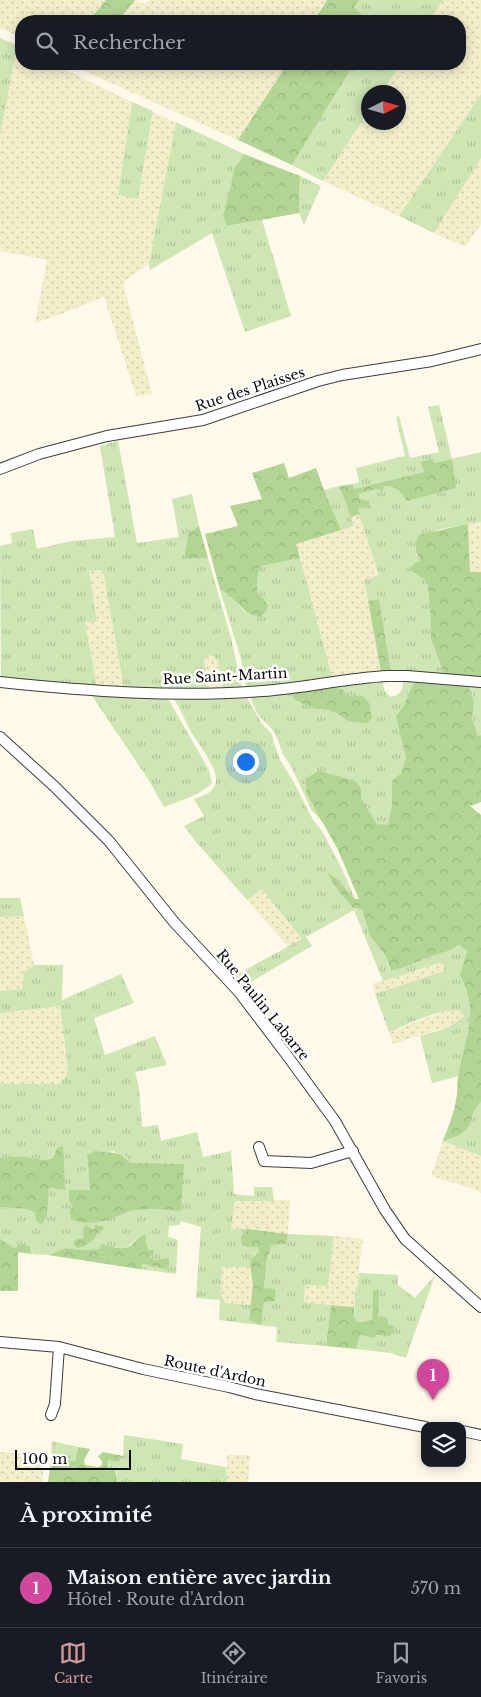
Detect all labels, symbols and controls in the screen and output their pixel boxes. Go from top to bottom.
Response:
search box [15,15,466,70]
icon: search [33,29,61,57]
text: Rechercher [73,31,185,54]
north arrow [361,85,406,130]
street label: Rue des Plaisses [193,363,307,415]
street label: Rue Saint-Martin [162,664,288,688]
your location [233,749,259,775]
street label: Rue Paulin Labarre [213,946,313,1064]
street label: Route d'Ardon [162,1351,268,1391]
pin: 1 [417,1359,449,1400]
map controls [421,1422,466,1467]
button: layers [421,1422,466,1467]
scale bar [15,1447,131,1470]
text: 100 m [22,1450,67,1468]
text: À proximité [20,1502,152,1528]
text: Maison entière avec jardin [67,1566,332,1589]
text: 1 [33,1578,39,1598]
text: 570 m [411,1578,461,1598]
text: Hôtel · Route d'Ardon [67,1589,245,1609]
tab: Carte [54,1639,93,1687]
tab: Itinéraire [201,1639,268,1687]
tab: Favoris [376,1639,427,1687]

